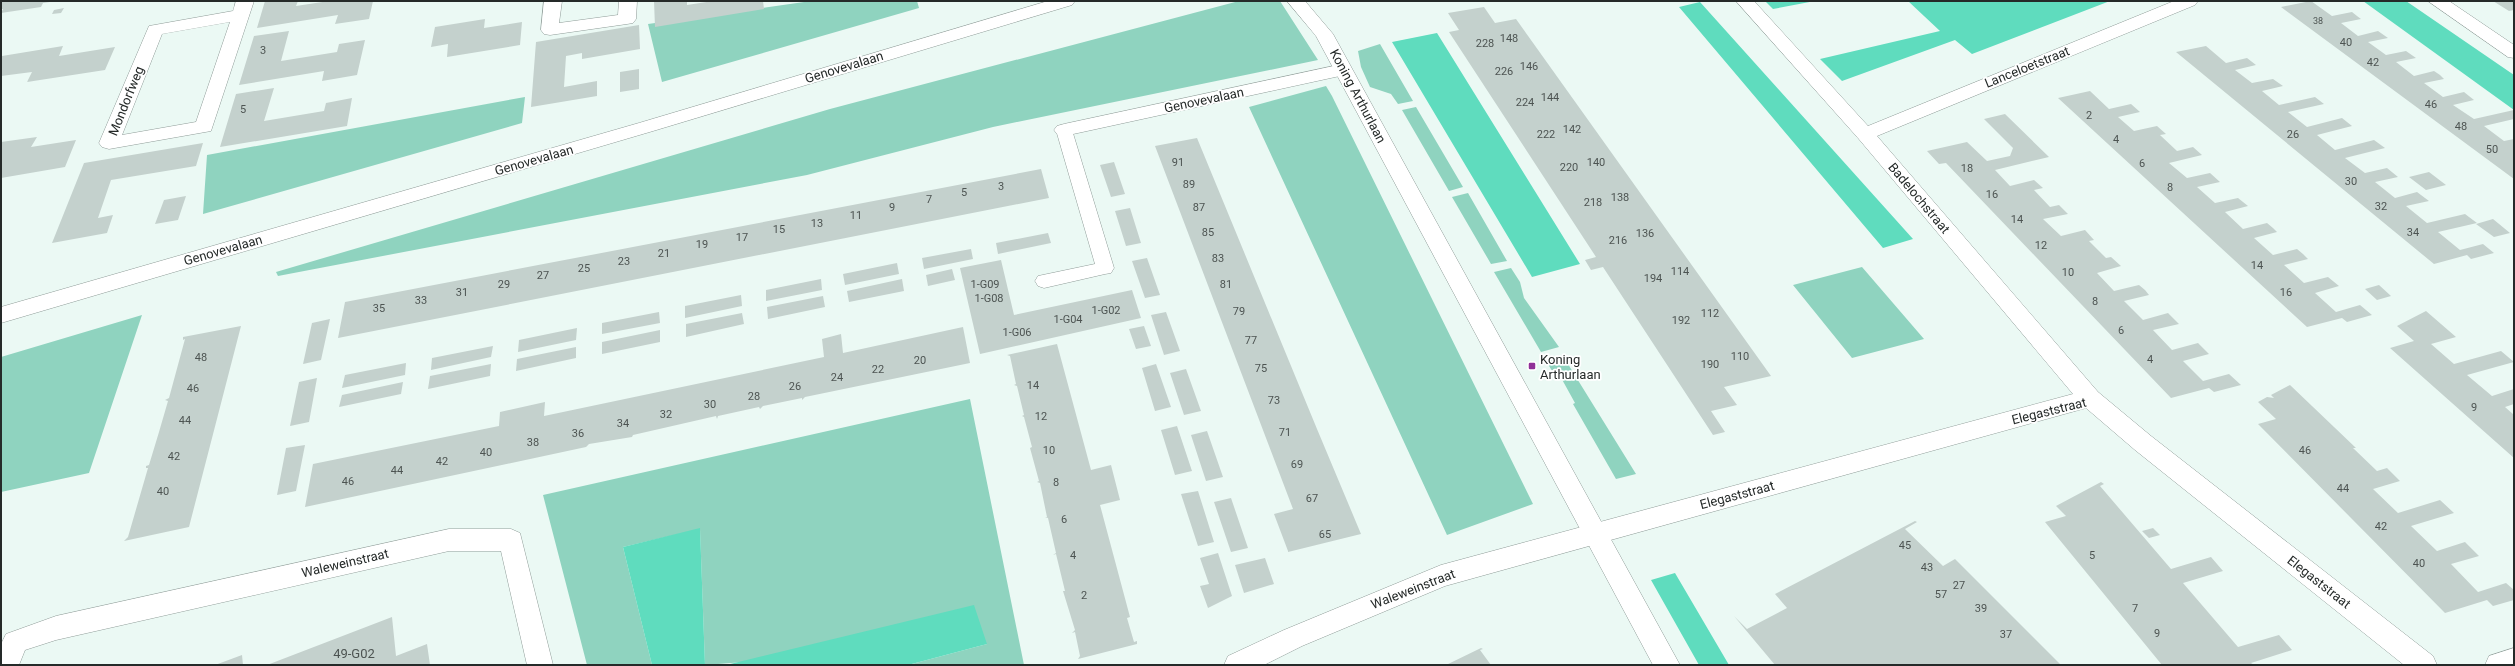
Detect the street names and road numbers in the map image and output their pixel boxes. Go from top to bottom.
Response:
street label: Lanceloetstraat [1982,43,2072,91]
street label: Koning Arthurlaan [1327,47,1389,145]
street label: Genovevalaan [803,48,885,86]
street label: Mondorfweg [105,64,147,138]
street label: Genovevalaan [1163,84,1245,116]
street label: Genovevalaan [493,142,575,178]
street label: Badelochstraat [1885,160,1953,236]
street label: Genovevalaan [182,232,264,268]
street label: Elegaststraat [2010,394,2088,428]
street label: Elegaststraat [1698,478,1776,512]
street label: Waleweinstraat [300,546,390,580]
street label: Elegaststraat [2284,553,2354,611]
street label: Waleweinstraat [1369,566,1457,612]

